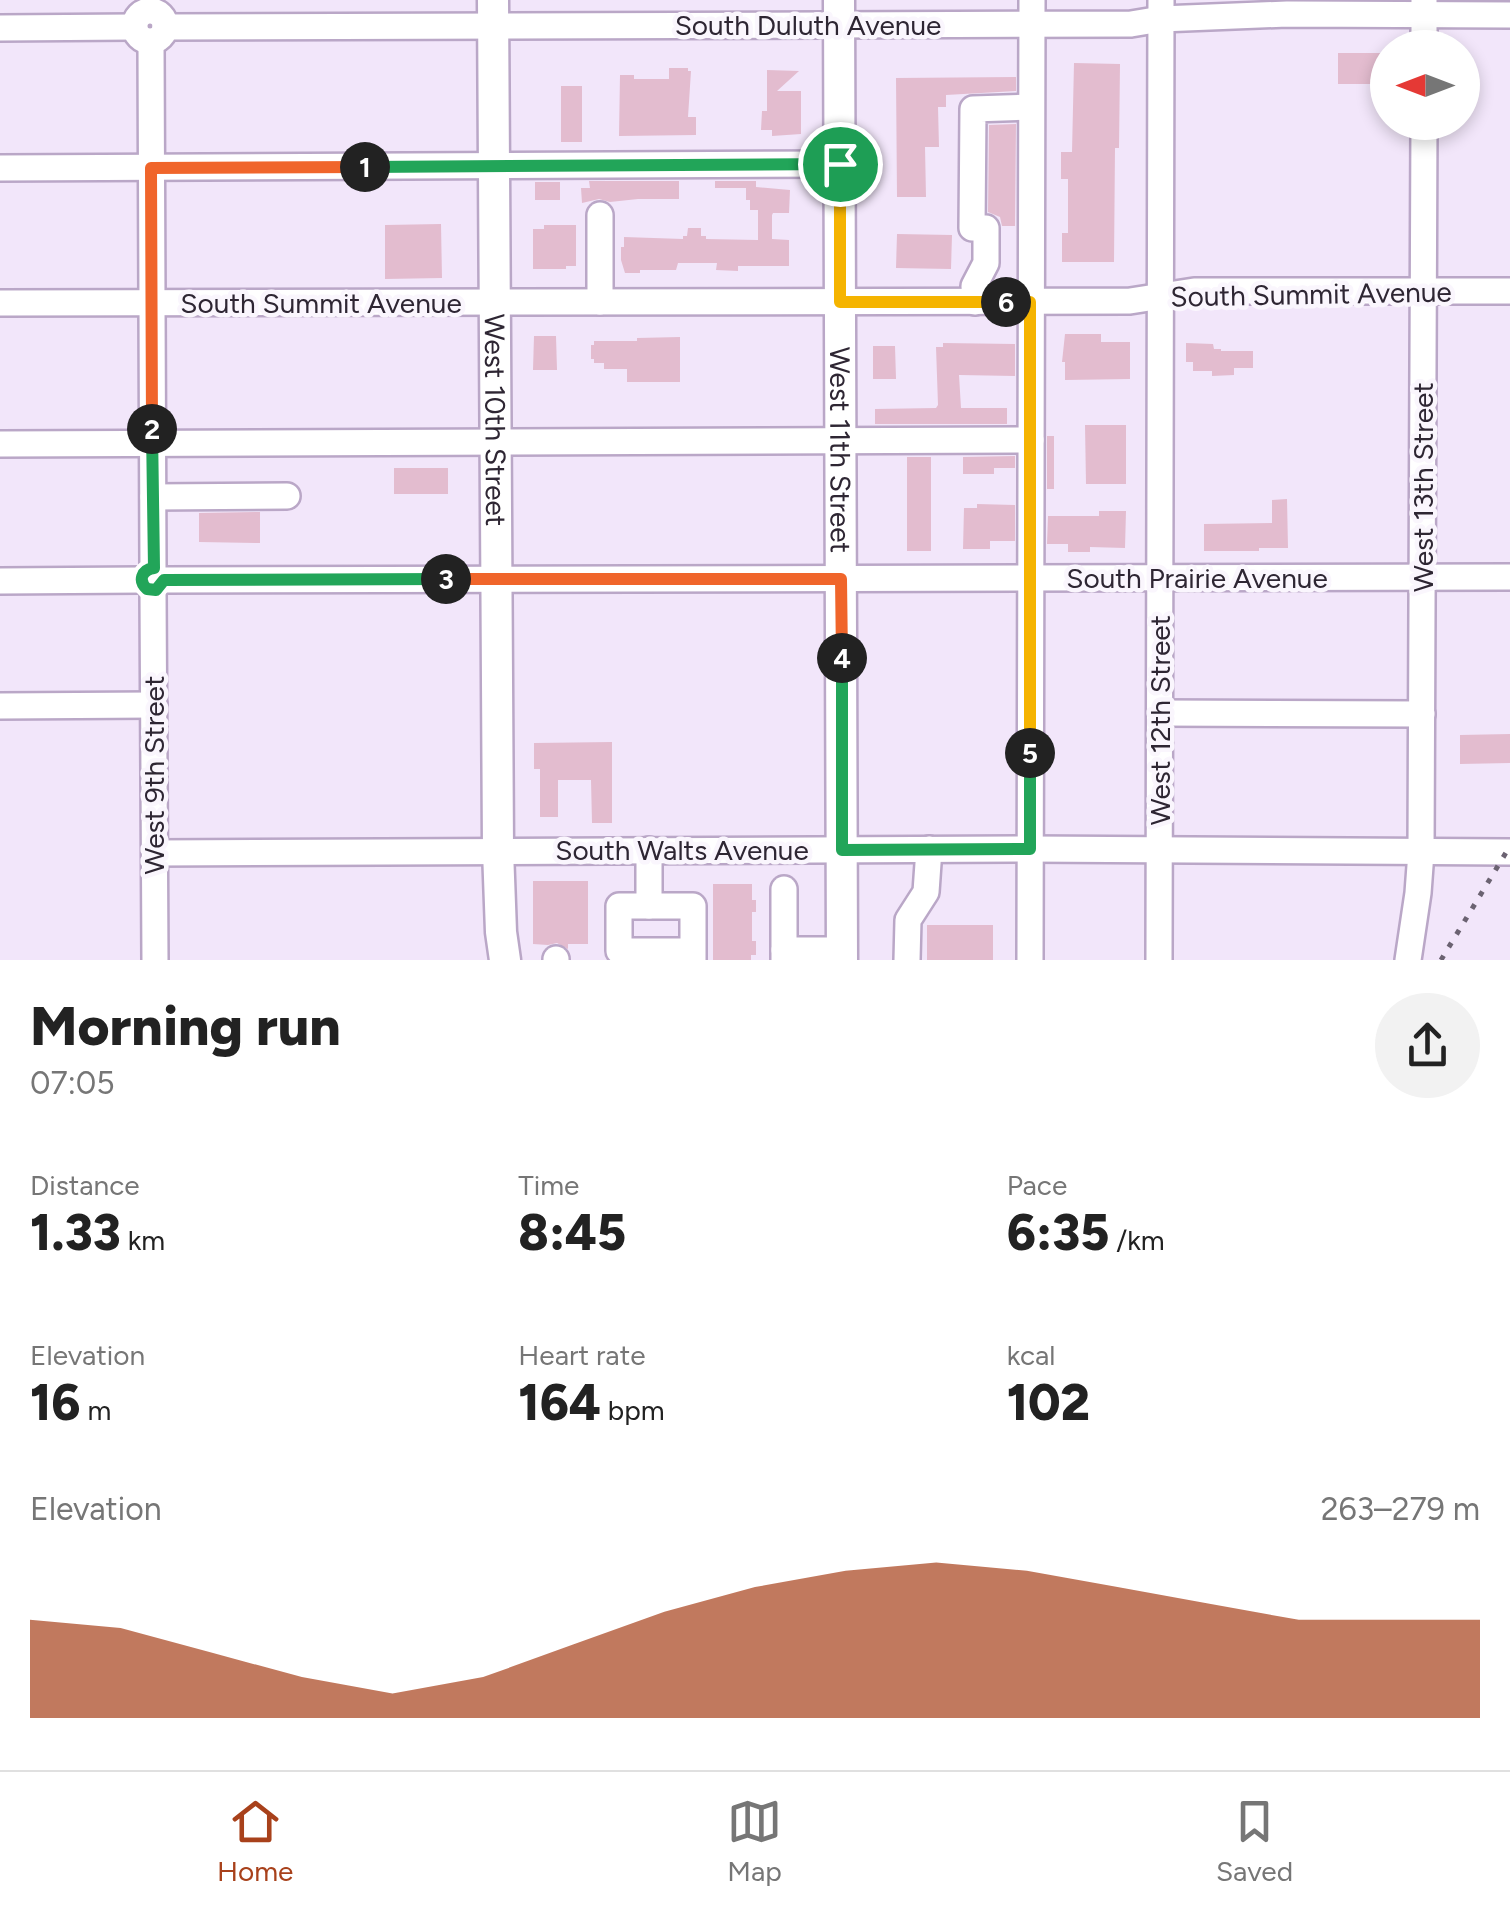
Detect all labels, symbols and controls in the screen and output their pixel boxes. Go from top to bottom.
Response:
street label: South Duluth Avenue [675,8,941,42]
north arrow [1370,30,1480,140]
map controls [1370,30,1480,140]
pin [798,122,883,207]
icon: arrive [813,137,868,192]
pin: 1 [340,142,390,192]
text: 1 [359,150,371,184]
street label: South Summit Avenue [1170,275,1452,313]
pin: 6 [981,277,1031,327]
text: 6 [998,285,1014,319]
street label: South Summit Avenue [180,286,462,320]
street label: West 10th Street [478,314,513,526]
street label: West 11th Street [823,347,858,553]
street label: West 13th Street [1406,382,1440,592]
pin: 2 [127,404,177,454]
text: 2 [144,412,160,446]
pin: 3 [421,554,471,604]
street label: South Prairie Avenue [1066,561,1328,595]
text: 3 [438,562,454,596]
street label: West 12th Street [1143,615,1177,825]
pin: 4 [817,633,867,683]
text: 4 [833,641,851,675]
street label: West 9th Street [137,676,171,874]
pin: 5 [1005,728,1055,778]
text: 5 [1022,736,1038,770]
street label: South Walts Avenue [555,833,809,867]
text: Morning run [30,993,341,1059]
button: share [1375,993,1480,1098]
text: 07:05 [30,1064,115,1102]
text: Distance [30,1168,140,1202]
text: Time [518,1168,579,1202]
text: Pace [1007,1168,1067,1202]
text: 1.33 [30,1202,121,1263]
text: 8:45 [518,1202,626,1263]
text: 6:35 [1007,1202,1109,1263]
text: km [121,1223,165,1257]
text: /km [1109,1223,1165,1257]
text: Elevation [30,1338,145,1372]
text: Heart rate [518,1338,645,1372]
text: kcal [1007,1338,1056,1372]
text: 16 [30,1372,81,1433]
text: 164 [518,1372,601,1433]
text: 102 [1007,1372,1090,1433]
text: m [81,1393,111,1427]
text: bpm [601,1393,665,1427]
text: Elevation [30,1490,162,1528]
text: 263–279 m [1321,1490,1480,1528]
tab: Home [217,1794,293,1888]
tab: Map [727,1794,782,1888]
tab: Saved [1216,1794,1293,1888]

